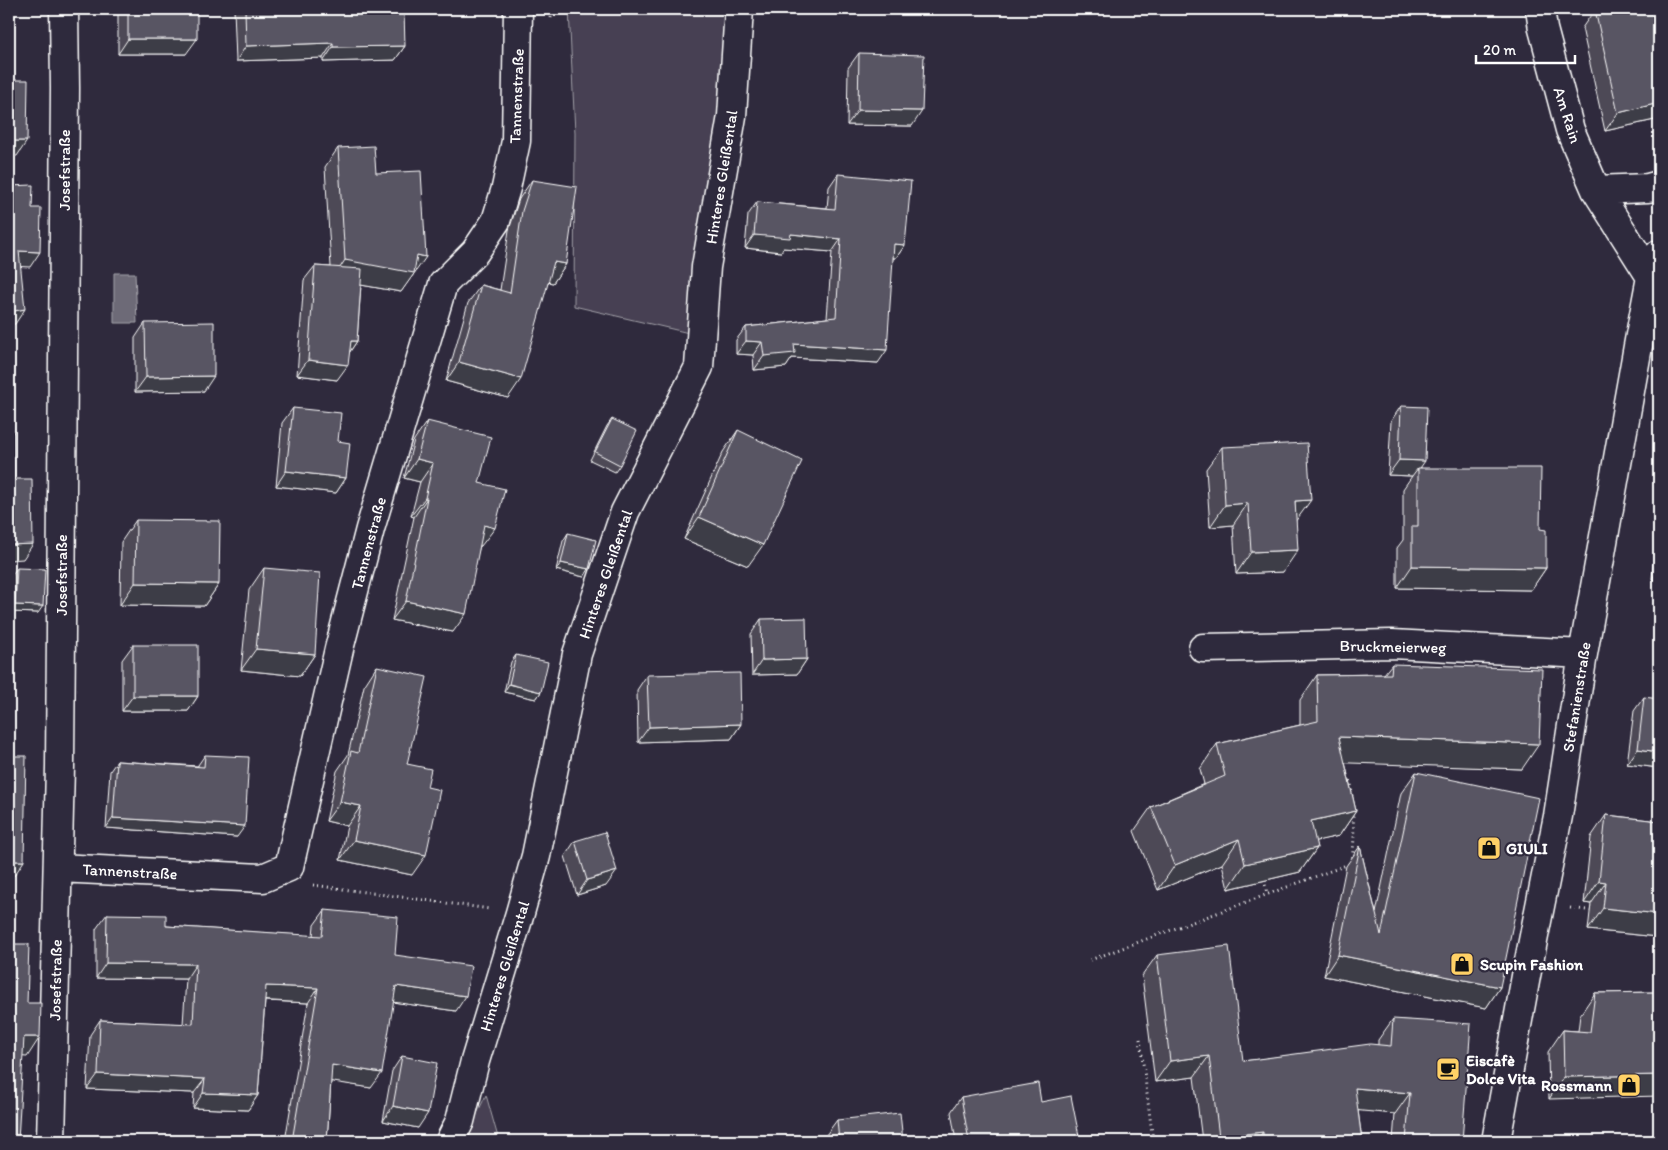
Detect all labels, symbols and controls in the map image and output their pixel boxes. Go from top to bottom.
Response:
scale bar [1476,32,1574,64]
text: 20 m [1483,41,1517,59]
street label: Tannenstraße [505,48,528,144]
street label: Am Rain [1550,85,1586,146]
street label: Hinteres Gleißental [702,108,742,245]
street label: Josefstraße [55,129,74,211]
street label: Tannenstraße [347,495,390,592]
street label: Hinteres Gleißental [574,507,637,641]
street label: Josefstraße [52,534,71,616]
street label: Bruckmeierweg [1340,636,1447,657]
street label: Stefanienstraße [1558,640,1595,753]
shop icon: GIULI [1476,835,1502,861]
place label: GIULI [1506,839,1548,858]
street label: Tannenstraße [82,860,178,883]
street label: Hinteres Gleißental [476,898,533,1034]
street label: Josefstraße [45,939,66,1021]
shop icon: Scupin Fashion [1449,951,1475,977]
place label: Scupin Fashion [1480,955,1584,975]
place label: Eiscafè Dolce Vita [1466,1051,1536,1088]
cafe icon: Eiscafè Dolce Vita [1435,1056,1461,1082]
shop icon: Rossmann [1616,1072,1642,1098]
place label: Rossmann [1541,1076,1612,1095]

